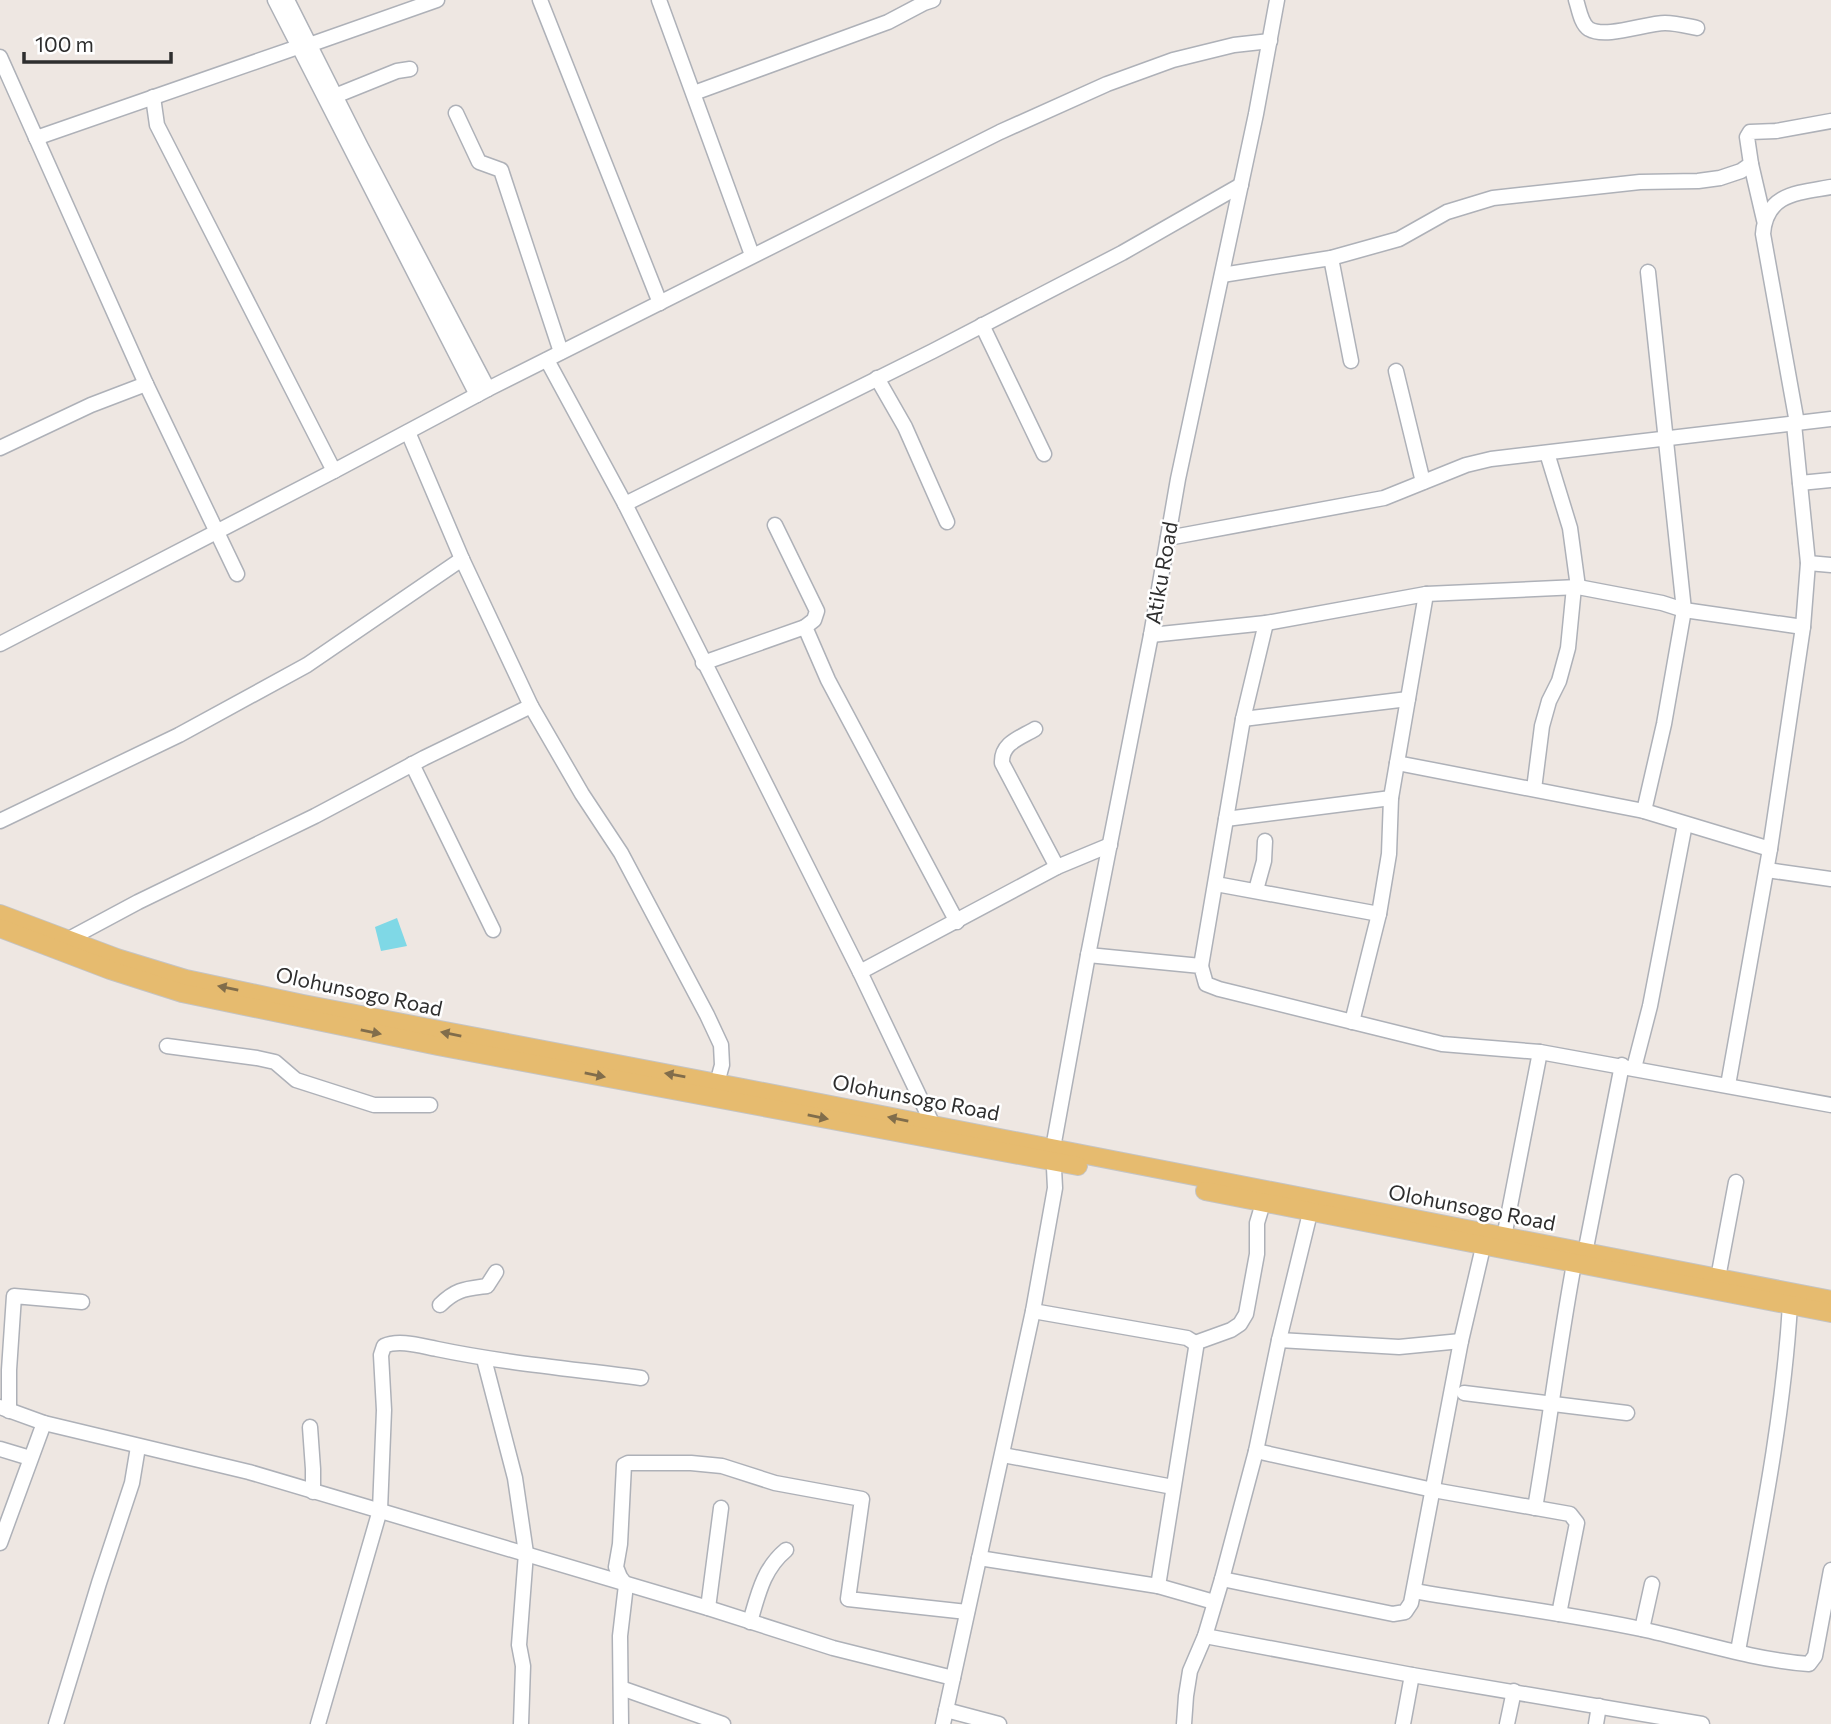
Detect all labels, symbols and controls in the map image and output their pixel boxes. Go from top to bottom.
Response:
scale bar [24,21,172,65]
text: 100 m [35,31,94,56]
street label: Atiku Road [1139,519,1182,626]
street label: Olohunsogo Road [274,961,445,1020]
one-way arrow [217,982,239,993]
one-way arrow [360,1027,382,1038]
one-way arrow [440,1028,462,1039]
street label: Olohunsogo Road [831,1068,1002,1125]
one-way arrow [664,1069,686,1080]
one-way arrow [584,1070,606,1081]
one-way arrow [807,1112,829,1123]
one-way arrow [887,1113,909,1124]
street label: Olohunsogo Road [1387,1178,1558,1235]

